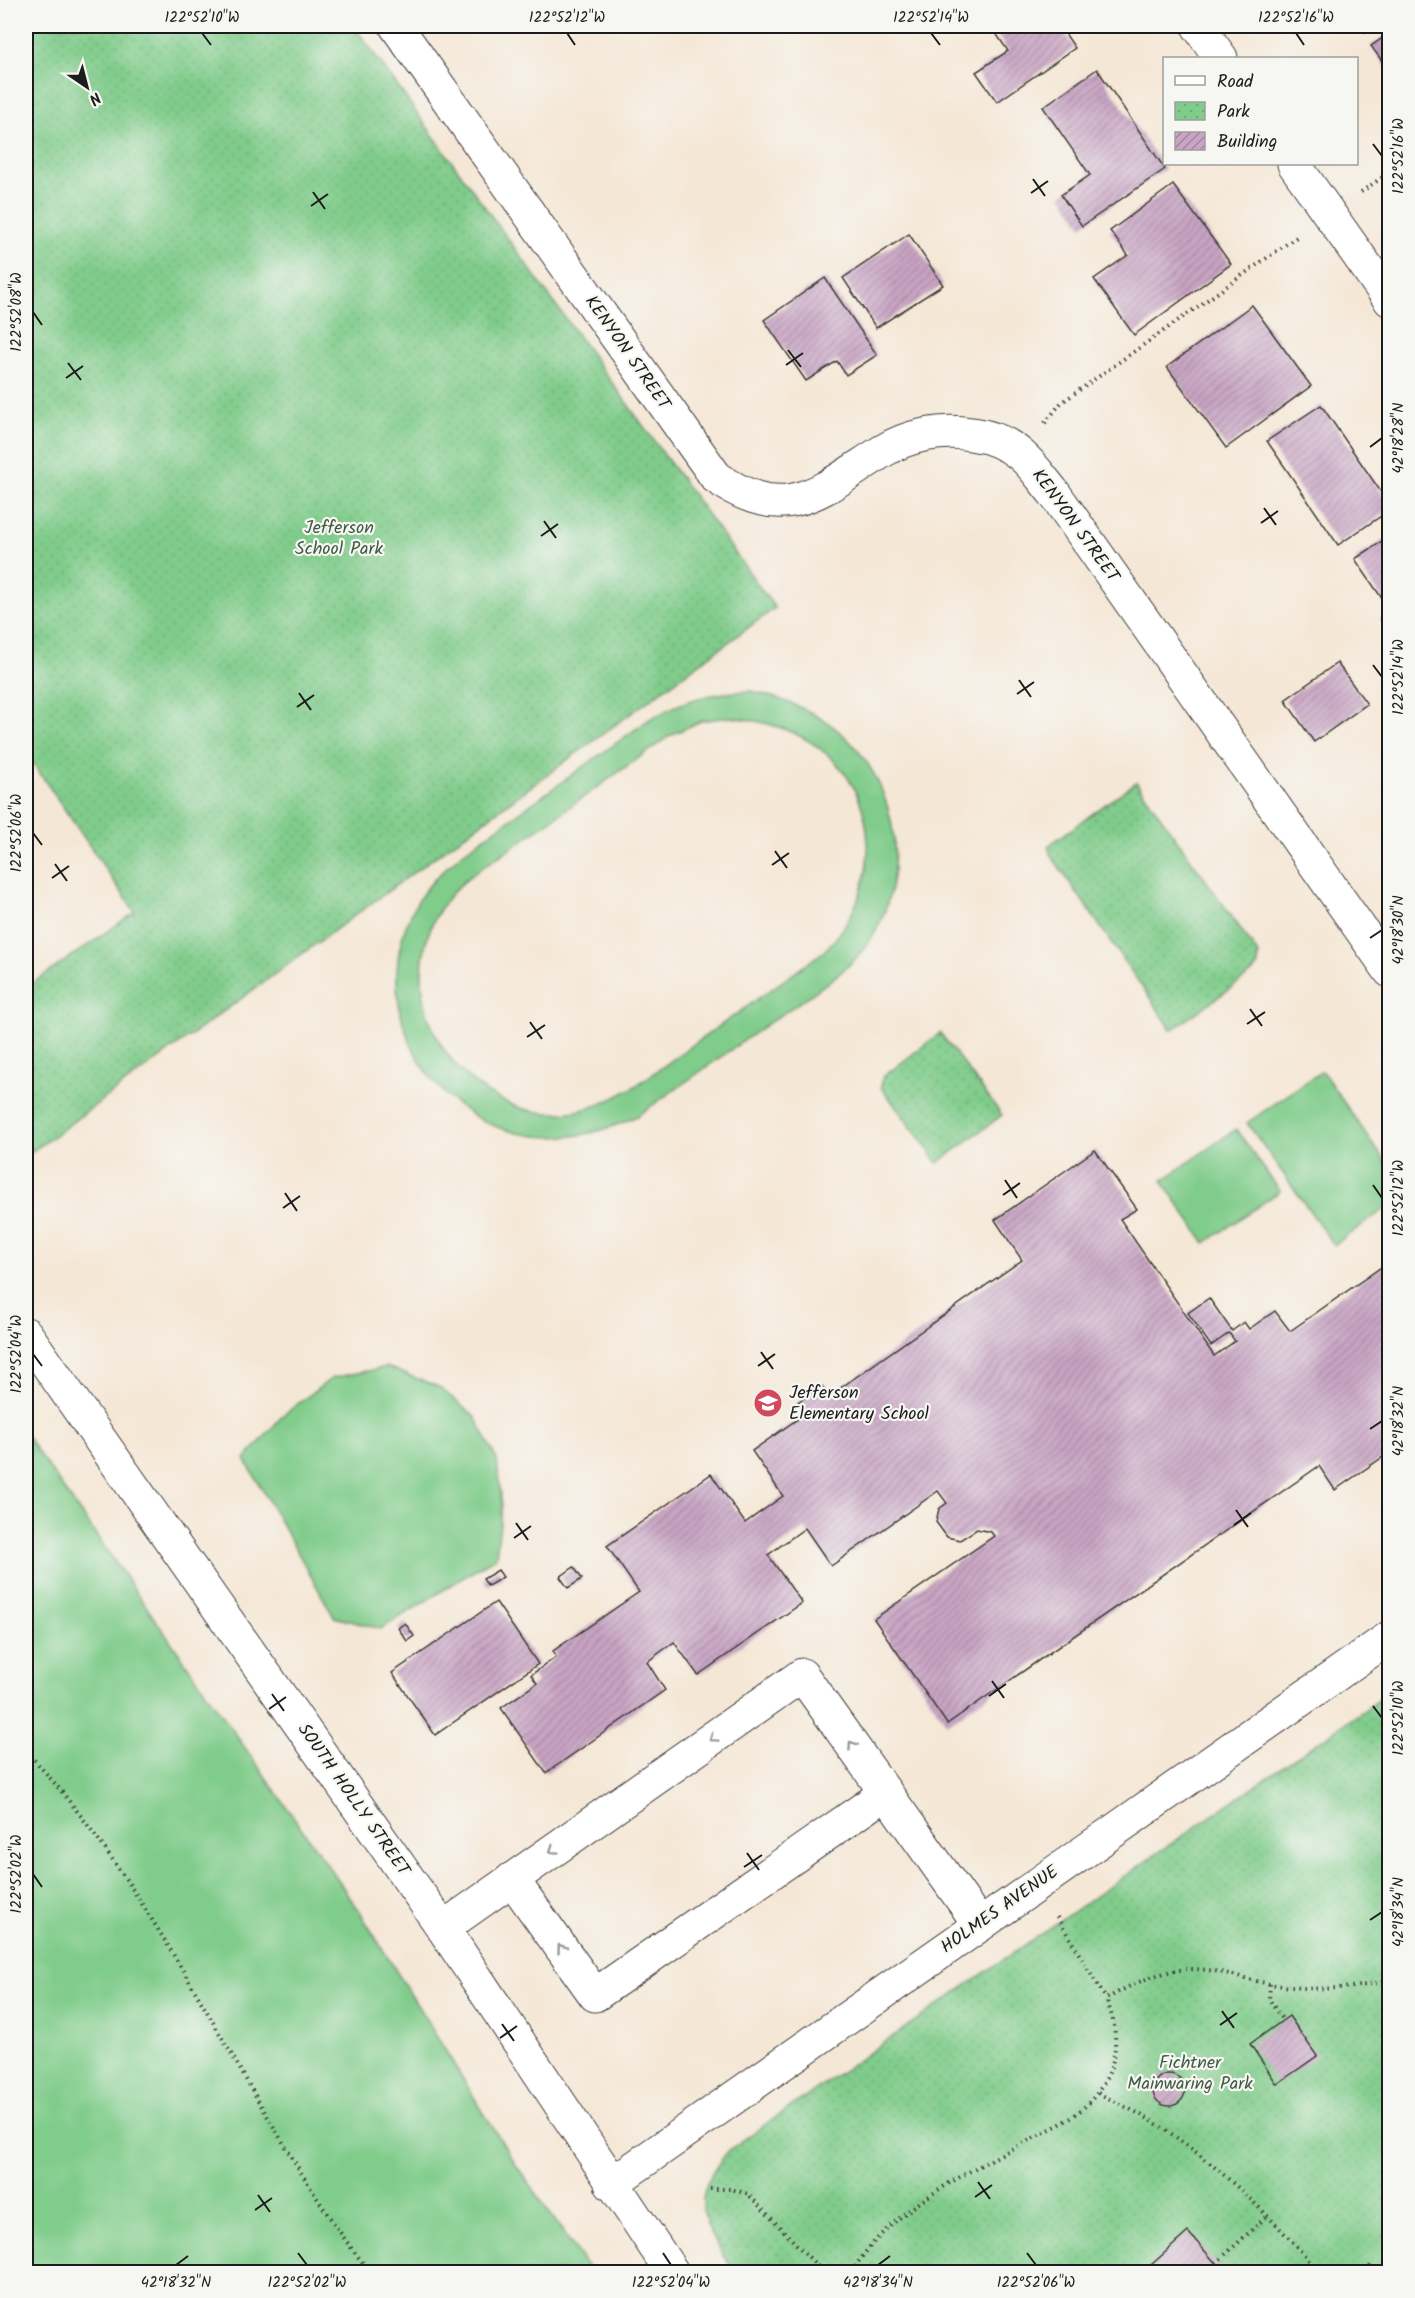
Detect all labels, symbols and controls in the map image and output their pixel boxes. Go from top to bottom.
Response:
text: 122°52'10"W [164,6,240,30]
text: 122°52'12"W [529,6,605,30]
text: 122°52'14"W [893,6,969,30]
text: 122°52'16"W [1258,6,1334,30]
north arrow [57,57,117,117]
legend [1163,57,1358,165]
text: Road [1217,68,1254,97]
text: N [83,85,106,111]
text: Park [1217,98,1250,127]
text: 122°52'16"W [1387,118,1411,194]
text: Building [1217,128,1277,157]
text: 122°52'08"W [5,272,29,352]
street label: KENYON STREET [577,290,678,418]
text: 42°18'28"N [1387,403,1411,473]
street label: KENYON STREET [1024,463,1127,590]
park label: Jefferson School Park [295,514,383,564]
text: 122°52'14"W [1387,639,1411,715]
text: 122°52'06"W [5,793,29,872]
text: 42°18'30"N [1387,895,1411,965]
text: 122°52'12"W [1387,1160,1411,1236]
text: 122°52'04"W [5,1314,29,1393]
place label: Jefferson Elementary School [789,1379,930,1429]
text: 42°18'32"N [1387,1386,1411,1456]
school or university icon: Jefferson Elementary School [752,1387,784,1419]
text: 122°52'10"W [1387,1680,1411,1756]
street label: SOUTH HOLLY STREET [289,1718,418,1884]
one-way arrow [708,1731,719,1742]
one-way arrow [848,1741,859,1752]
text: 122°52'02"W [5,1834,29,1914]
one-way arrow [549,1843,560,1854]
street label: HOLMES AVENUE [935,1858,1066,1962]
text: 42°18'34"N [1387,1877,1411,1947]
one-way arrow [557,1943,568,1954]
park label: Fichtner Mainwaring Park [1127,2049,1253,2099]
text: 42°18'32"N [141,2271,211,2295]
text: 122°52'02"W [267,2271,347,2295]
text: 122°52'04"W [632,2271,711,2295]
text: 42°18'34"N [843,2271,913,2295]
text: 122°52'06"W [997,2271,1076,2295]

